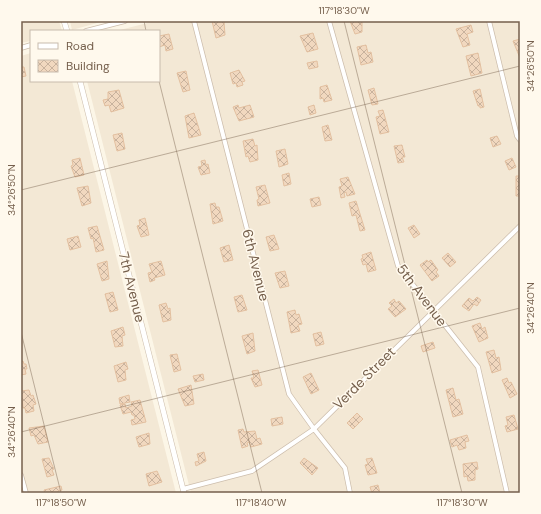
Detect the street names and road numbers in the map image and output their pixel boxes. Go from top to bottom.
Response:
street label: 6th Avenue [238,227,274,303]
street label: 7th Avenue [115,250,149,324]
street label: 5th Avenue [393,260,451,330]
street label: Verde Street [329,343,399,413]

